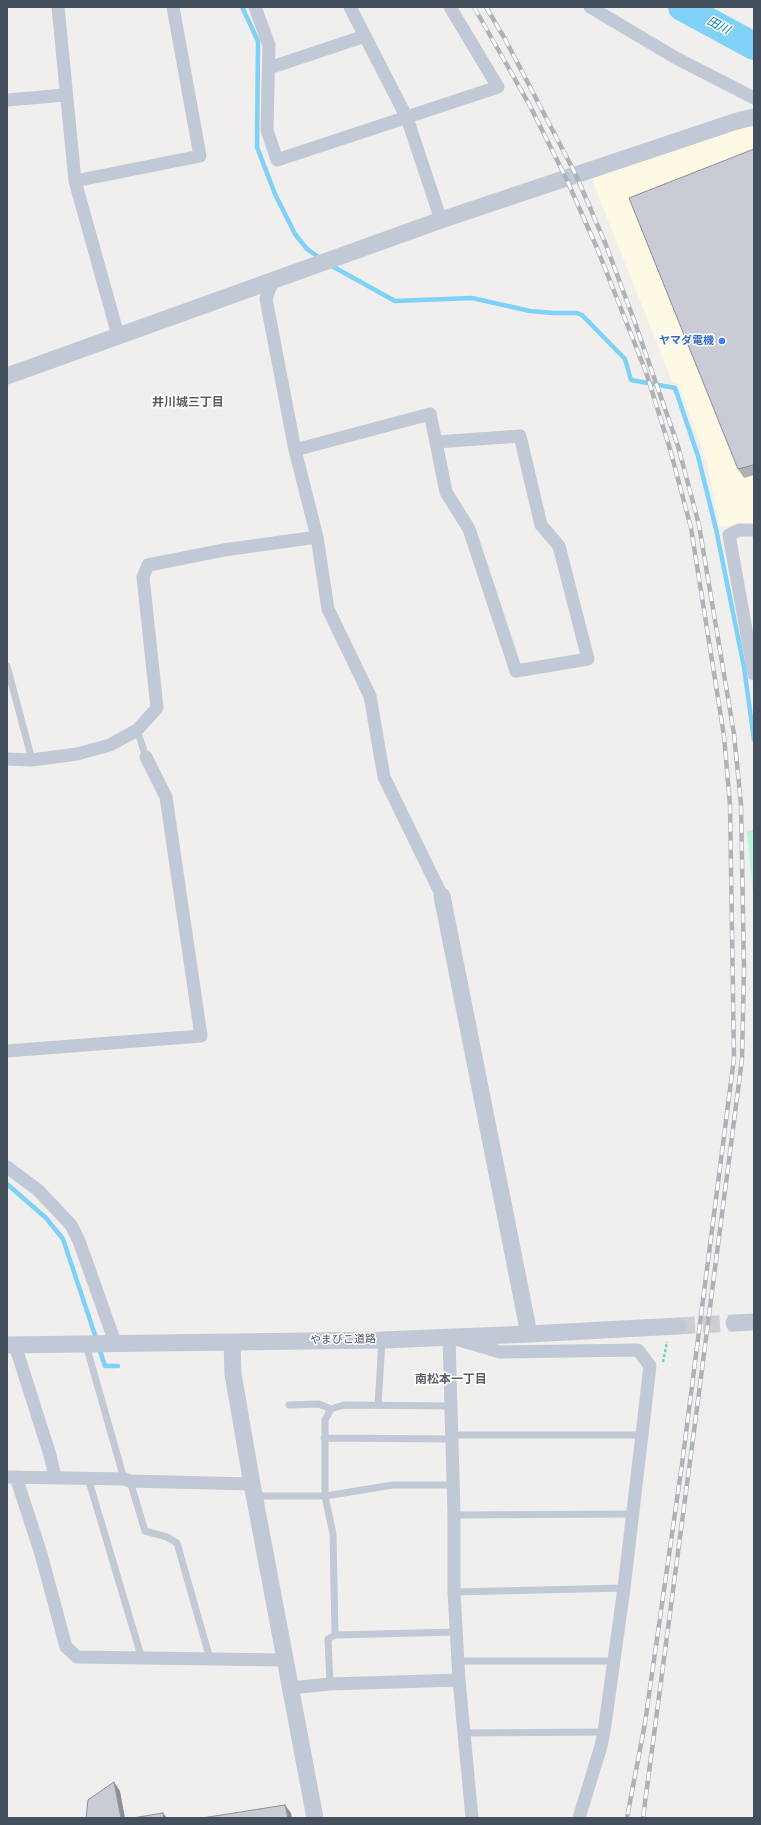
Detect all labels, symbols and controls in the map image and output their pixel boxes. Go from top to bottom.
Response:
water label: 田川 [704,14,732,38]
place label: ヤマダ電機 [659,334,714,348]
marker: ヤマダ電機 [717,336,727,346]
district label: 井川城三丁目 [152,396,224,410]
street label: やまびこ道路 [310,1333,376,1347]
district label: 南松本一丁目 [415,1373,487,1387]

